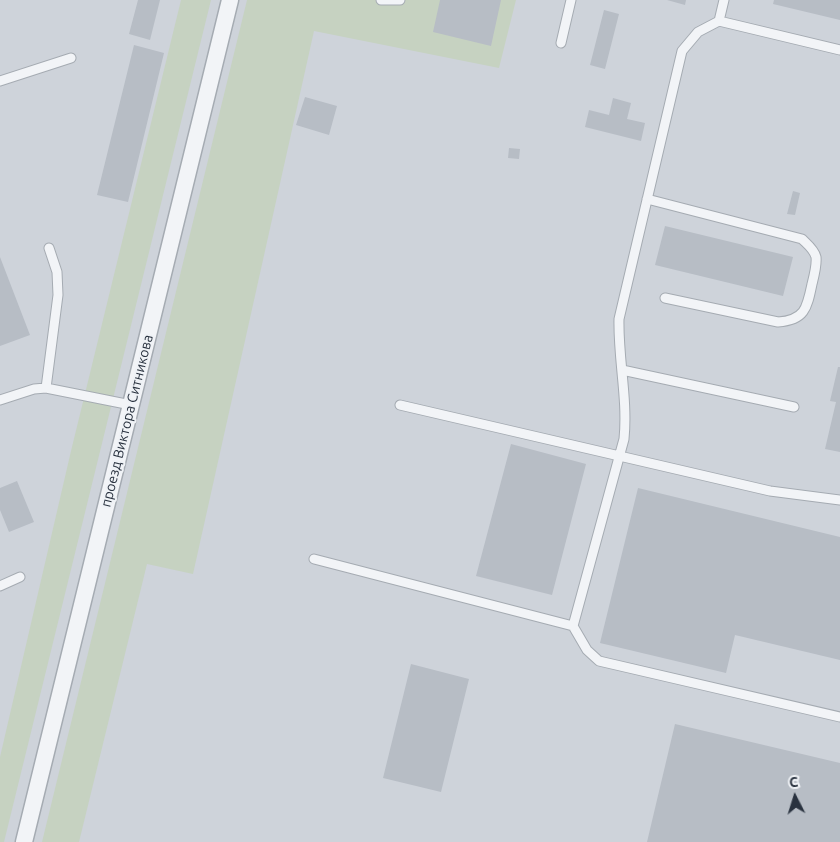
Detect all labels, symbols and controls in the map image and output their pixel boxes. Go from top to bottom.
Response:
street label: проезд Виктора Ситникова [97,333,157,509]
north arrow [770,772,820,822]
text: С [789,774,799,790]

